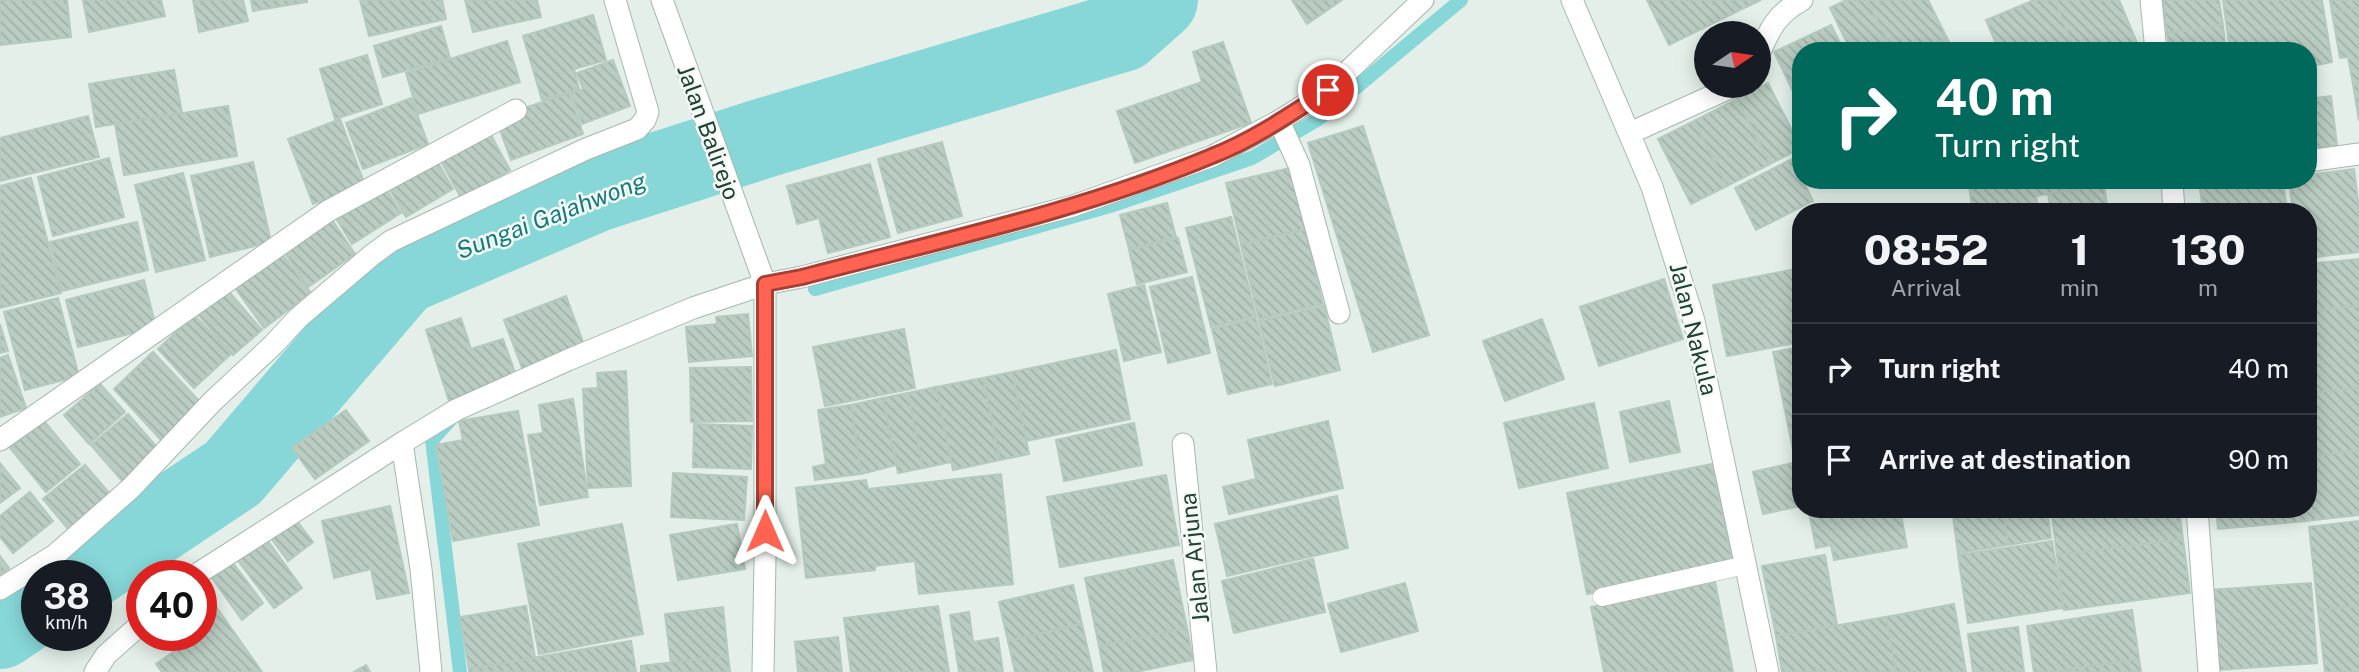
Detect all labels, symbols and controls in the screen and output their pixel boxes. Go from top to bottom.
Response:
north arrow [1694,21,1771,98]
map controls [1694,21,1771,98]
pin [1298,60,1358,120]
street label: Jalan Balirejo [672,61,746,203]
text: 40 m [1935,68,2054,126]
icon: right [1820,70,1911,161]
icon: arrive [1309,71,1347,109]
text: Turn right [1935,127,2080,164]
water label: Sungai Gajahwong [452,166,651,264]
text: 08:52 [1864,225,1988,274]
text: 1 [2070,225,2089,274]
text: 130 [2171,225,2245,274]
street label: Jalan Nakula [1664,260,1724,398]
text: Arrival [1891,274,1962,301]
text: min [2060,274,2099,301]
text: m [2198,274,2218,301]
icon: right [1820,350,1858,388]
text: Turn right [1879,353,2001,384]
text: 40 m [2228,353,2289,384]
icon: arrive [1820,441,1858,479]
text: Arrive at destination [1879,444,2131,475]
text: 90 m [2228,444,2289,475]
street label: Jalan Arjuna [1174,491,1214,625]
position arrow [728,494,802,568]
speed limit sign: 40 [126,560,217,651]
text: 38 [43,576,90,617]
text: km/h [45,612,88,633]

